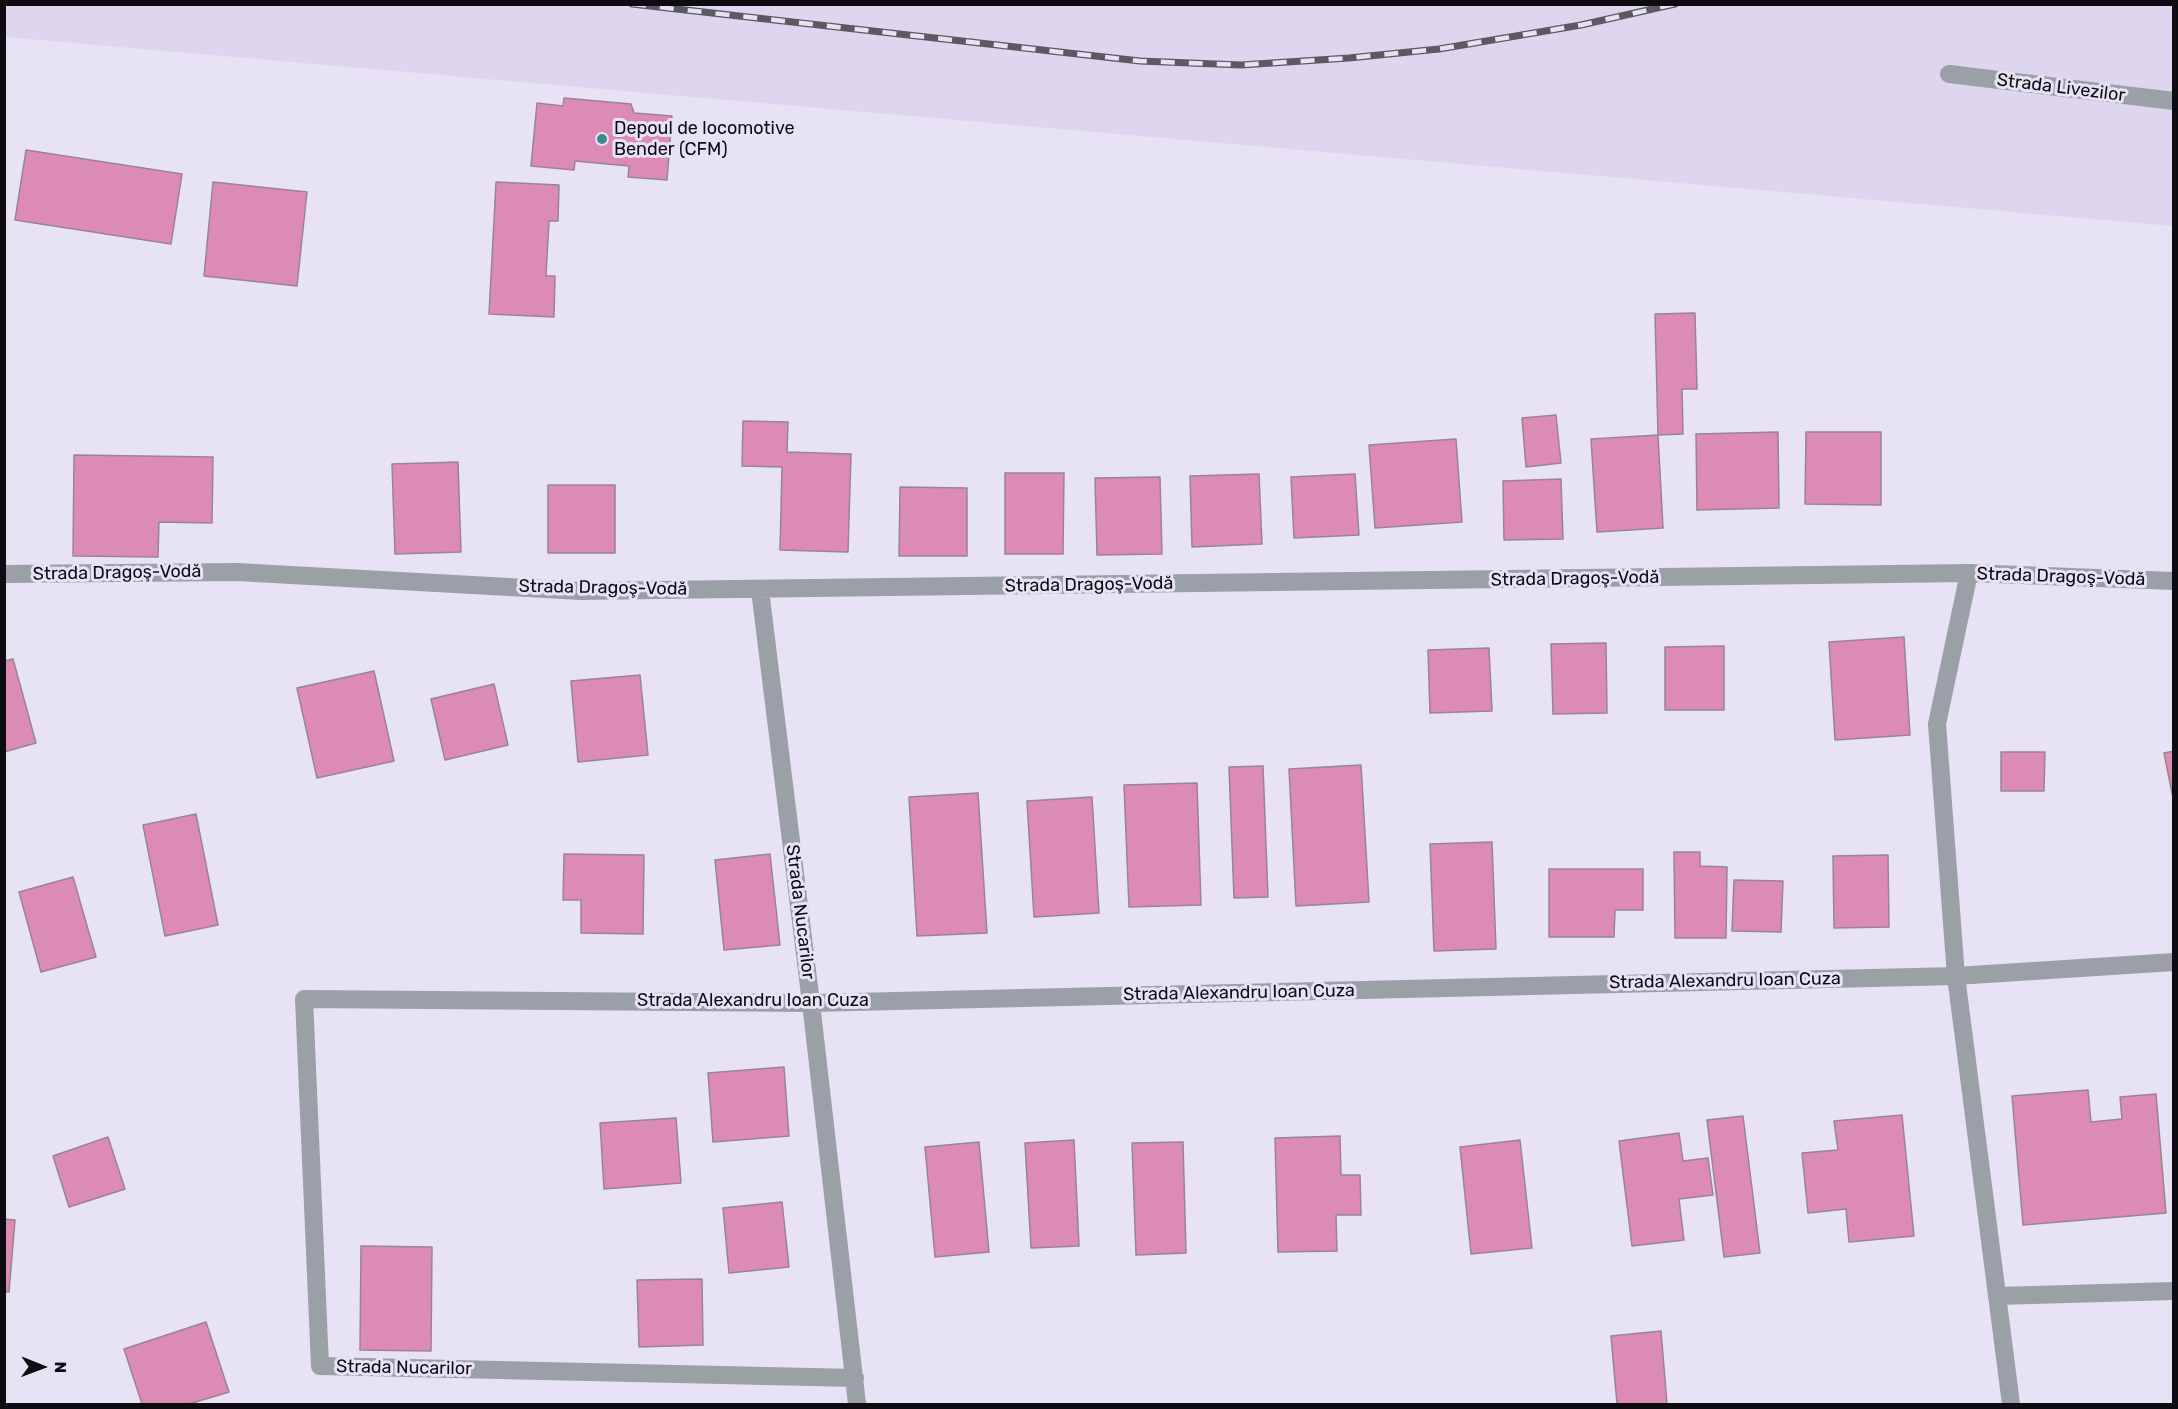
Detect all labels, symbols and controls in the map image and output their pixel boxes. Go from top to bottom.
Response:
street label: Strada Livezilor [1996,69,2126,107]
place label: Depoul de locomotive Bender (CFM) [614,118,795,160]
marker: Depoul de locomotive Bender (CFM) [595,132,609,146]
street label: Strada Dragoş-Vodă [32,561,202,585]
street label: Strada Dragoş-Vodă [1976,563,2146,591]
street label: Strada Dragoş-Vodă [1490,567,1660,591]
street label: Strada Dragoş-Vodă [1004,573,1174,597]
street label: Strada Dragoş-Vodă [518,576,688,600]
street label: Strada Nucarilor [781,843,819,981]
street label: Strada Alexandru Ioan Cuza [1609,968,1841,994]
street label: Strada Alexandru Ioan Cuza [1123,980,1355,1006]
street label: Strada Alexandru Ioan Cuza [637,990,869,1012]
north arrow [12,1337,72,1397]
street label: Strada Nucarilor [336,1356,472,1380]
text: N [51,1361,70,1373]

